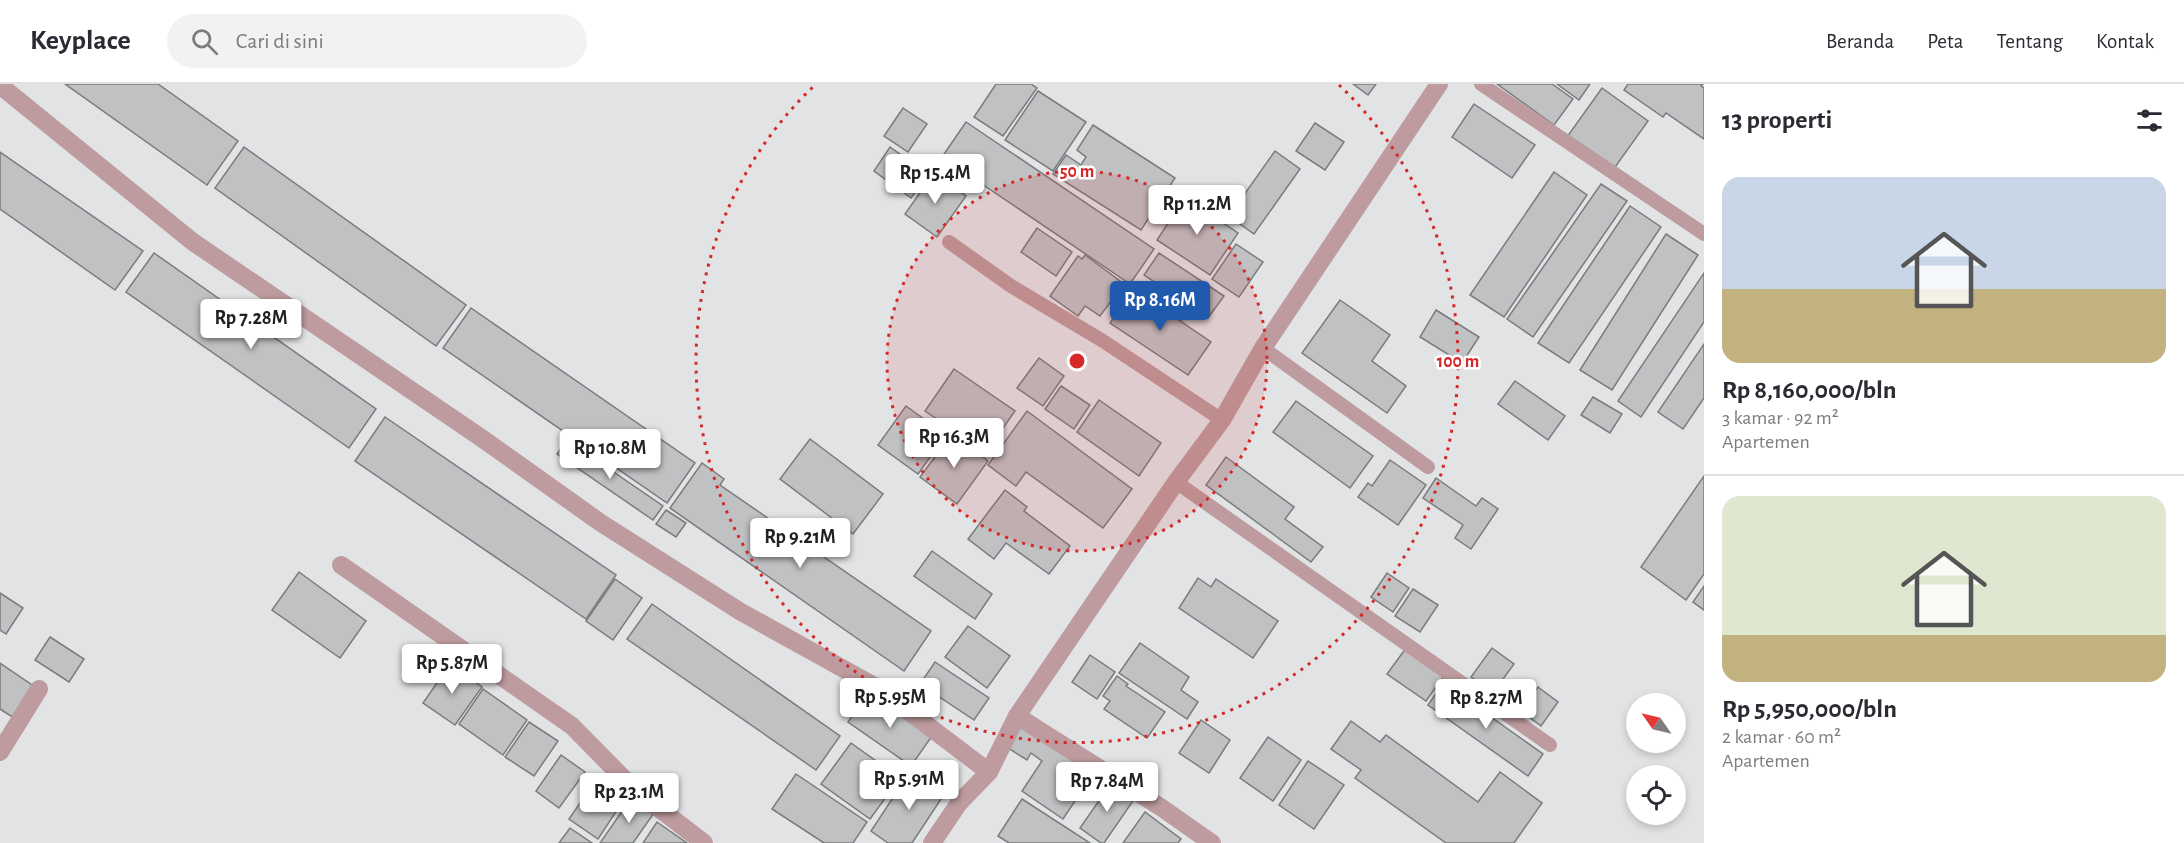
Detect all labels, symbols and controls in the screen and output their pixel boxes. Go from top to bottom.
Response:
search box [167,14,587,68]
icon: search [188,25,221,58]
text: Keyplace [30,27,131,55]
text: Cari di sini [236,30,324,52]
text: Beranda [1826,31,1894,52]
text: Peta [1927,31,1963,52]
text: Tentang [1996,31,2063,52]
text: Kontak [2096,31,2154,52]
icon: filters [2133,104,2166,137]
text: 13 properti [1722,107,1832,133]
pin: Rp 15.4M [873,154,997,205]
text: Rp 15.4M [899,163,971,183]
text: 50 m [1060,163,1094,181]
pin: Rp 11.2M [1135,185,1259,236]
text: Rp 11.2M [1162,194,1232,214]
icon: home [1890,216,1998,324]
pin: Rp 8.16M [1098,281,1222,332]
text: Rp 8.16M [1124,290,1196,310]
pin: Rp 7.28M [189,299,313,350]
text: Rp 7.28M [214,308,288,328]
centre of rings [1067,351,1087,371]
text: 100 m [1437,353,1479,371]
text: Rp 8,160,000/bln [1722,377,1897,403]
text: 3 kamar · 92 m² [1722,408,1839,428]
pin: Rp 16.3M [892,418,1016,469]
text: Rp 16.3M [919,427,989,447]
pin: Rp 10.8M [548,429,672,480]
text: Apartemen [1722,432,1810,452]
text: Rp 10.8M [574,438,646,458]
pin: Rp 9.21M [738,518,862,569]
text: Rp 9.21M [764,527,836,547]
icon: home [1890,535,1998,643]
pin: Rp 5.87M [390,644,514,695]
text: Rp 5.87M [416,653,488,673]
pin: Rp 5.95M [828,678,952,729]
pin: Rp 8.27M [1424,679,1548,730]
text: Rp 5.95M [854,687,926,707]
text: Rp 8.27M [1449,688,1523,708]
north arrow [1626,693,1686,753]
map controls [1626,693,1686,825]
text: Rp 5,950,000/bln [1722,696,1897,722]
text: 2 kamar · 60 m² [1722,727,1841,747]
text: Apartemen [1722,751,1810,771]
pin: Rp 5.91M [847,760,971,811]
pin: Rp 7.84M [1045,762,1169,813]
button: locate [1626,765,1686,825]
text: Rp 5.91M [874,769,944,789]
text: Rp 7.84M [1070,771,1144,791]
pin: Rp 23.1M [567,773,691,824]
text: Rp 23.1M [594,782,664,802]

